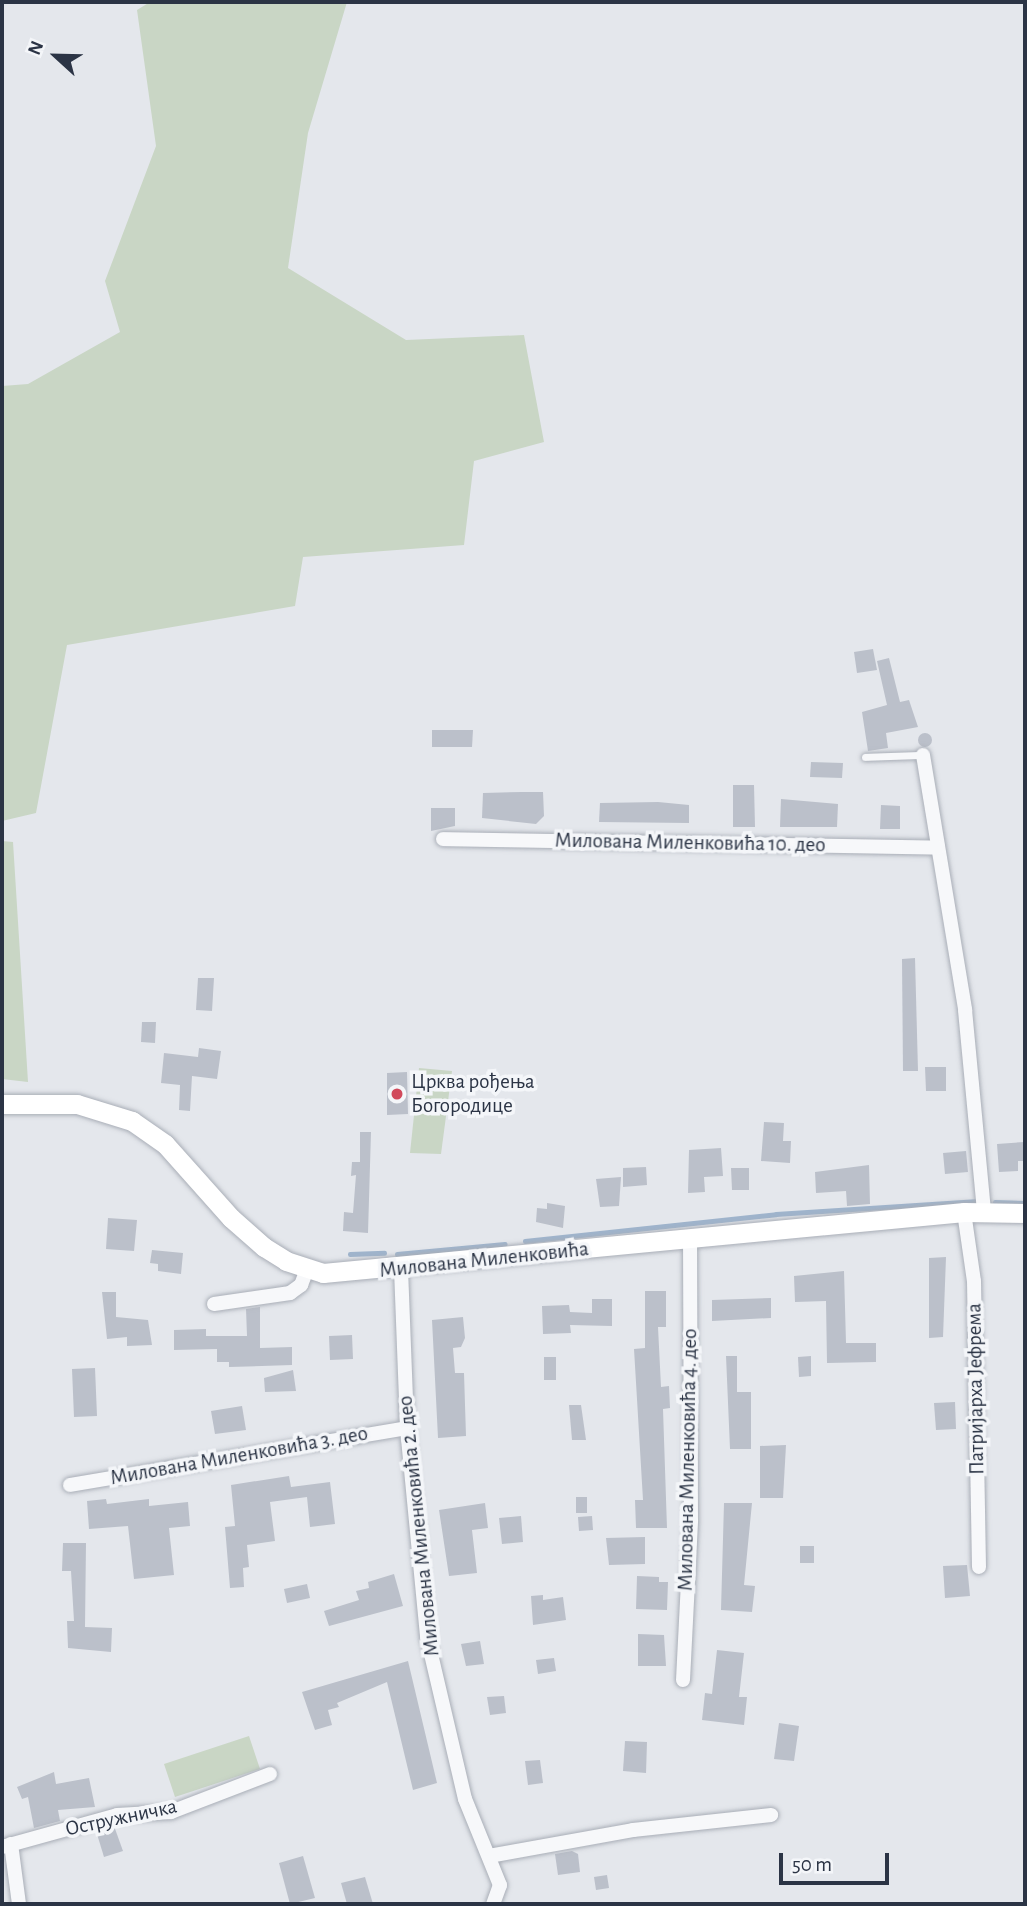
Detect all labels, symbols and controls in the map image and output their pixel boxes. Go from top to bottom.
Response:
north arrow [21,21,91,91]
text: N [25,38,47,58]
street label: Милована Миленковића 10. део [554,828,826,858]
place label: Црква рођења Богородице [411,1069,535,1119]
marker: Црква рођења Богородице [389,1086,405,1102]
street label: Милована Миленковића [378,1236,590,1284]
street label: Патријарха Јефрема [962,1303,990,1475]
street label: Милована Миленковића 4. део [673,1329,703,1591]
street label: Милована Миленковића 2. део [393,1394,445,1658]
street label: Милована Миленковића 3. део [108,1421,370,1491]
street label: Остружничка [63,1794,179,1842]
scale bar [782,1840,892,1884]
text: 50 m [792,1854,832,1875]

